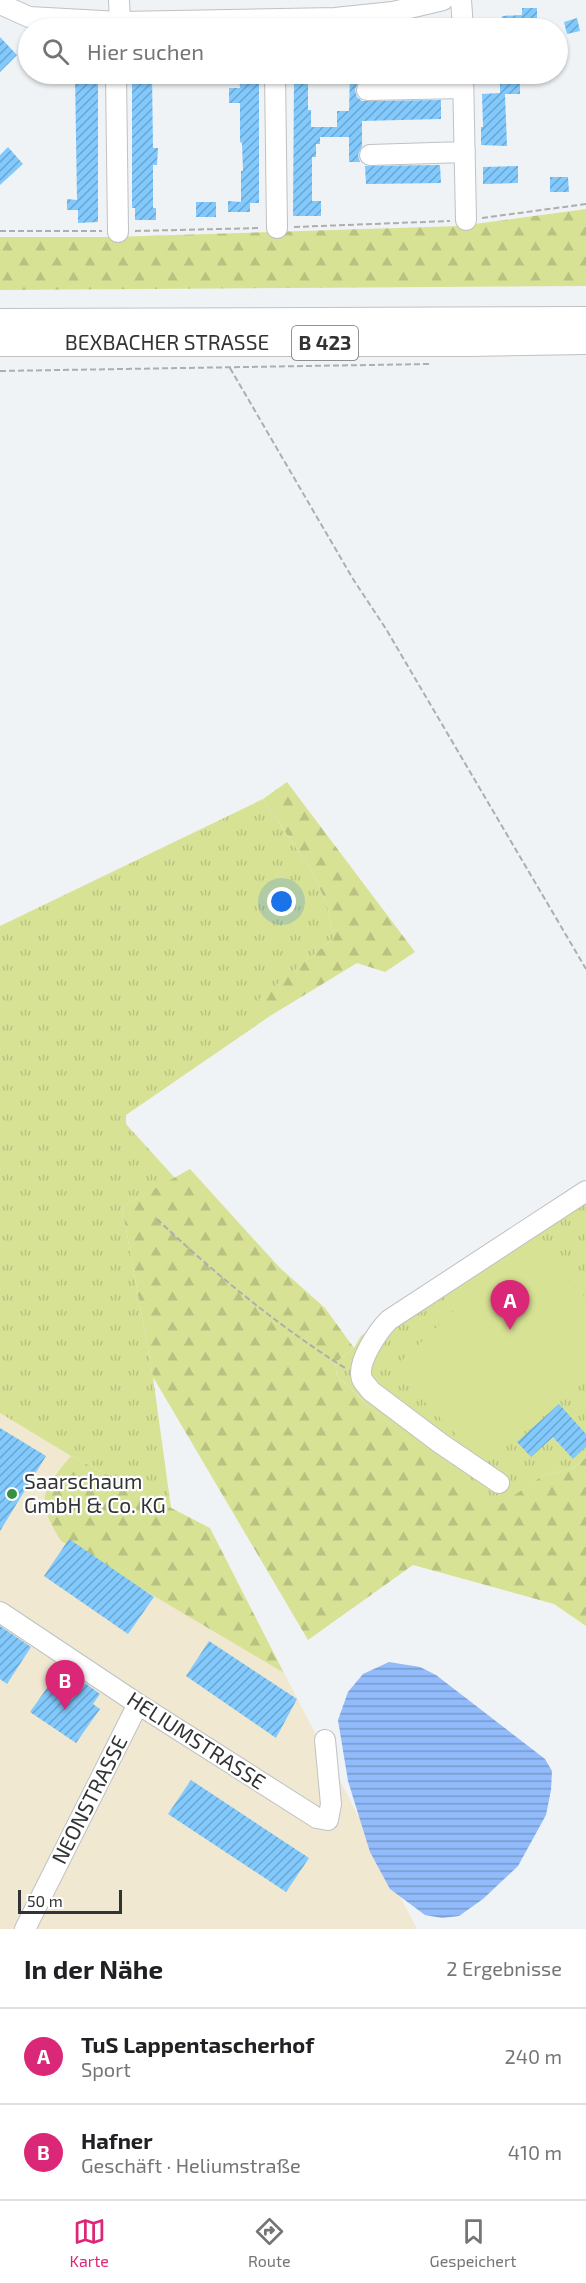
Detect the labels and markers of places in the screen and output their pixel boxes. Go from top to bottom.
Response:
pin: A [490,1280,530,1330]
place label: Saarschaum GmbH & Co. KG [24,1468,166,1517]
marker: Saarschaum GmbH & Co. KG [5,1487,19,1501]
pin: B [46,1660,84,1710]

